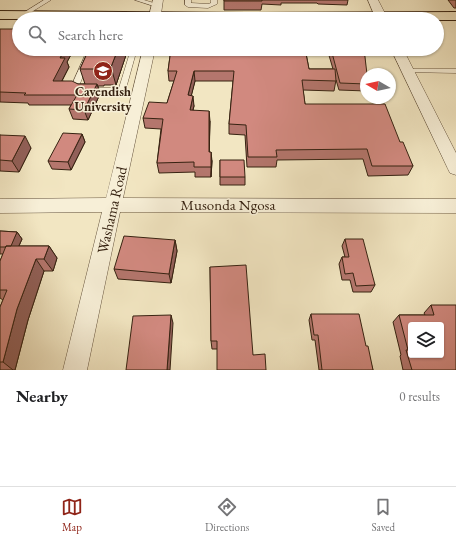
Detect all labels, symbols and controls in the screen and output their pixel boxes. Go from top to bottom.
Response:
search box [12,12,444,56]
icon: search [26,23,48,45]
text: Search here [58,25,123,44]
school or university icon: Cavendish University [92,60,114,82]
north arrow [360,68,396,104]
place label: Cavendish University [74,83,132,115]
street label: Washama Road [92,164,131,255]
street label: Musonda Ngosa [181,195,275,214]
map controls [408,322,444,358]
button: layers [408,322,444,358]
text: Nearby [16,385,68,407]
text: 0 results [399,388,440,405]
tab: Map [61,496,83,534]
tab: Directions [205,496,249,534]
tab: Saved [371,496,395,534]

